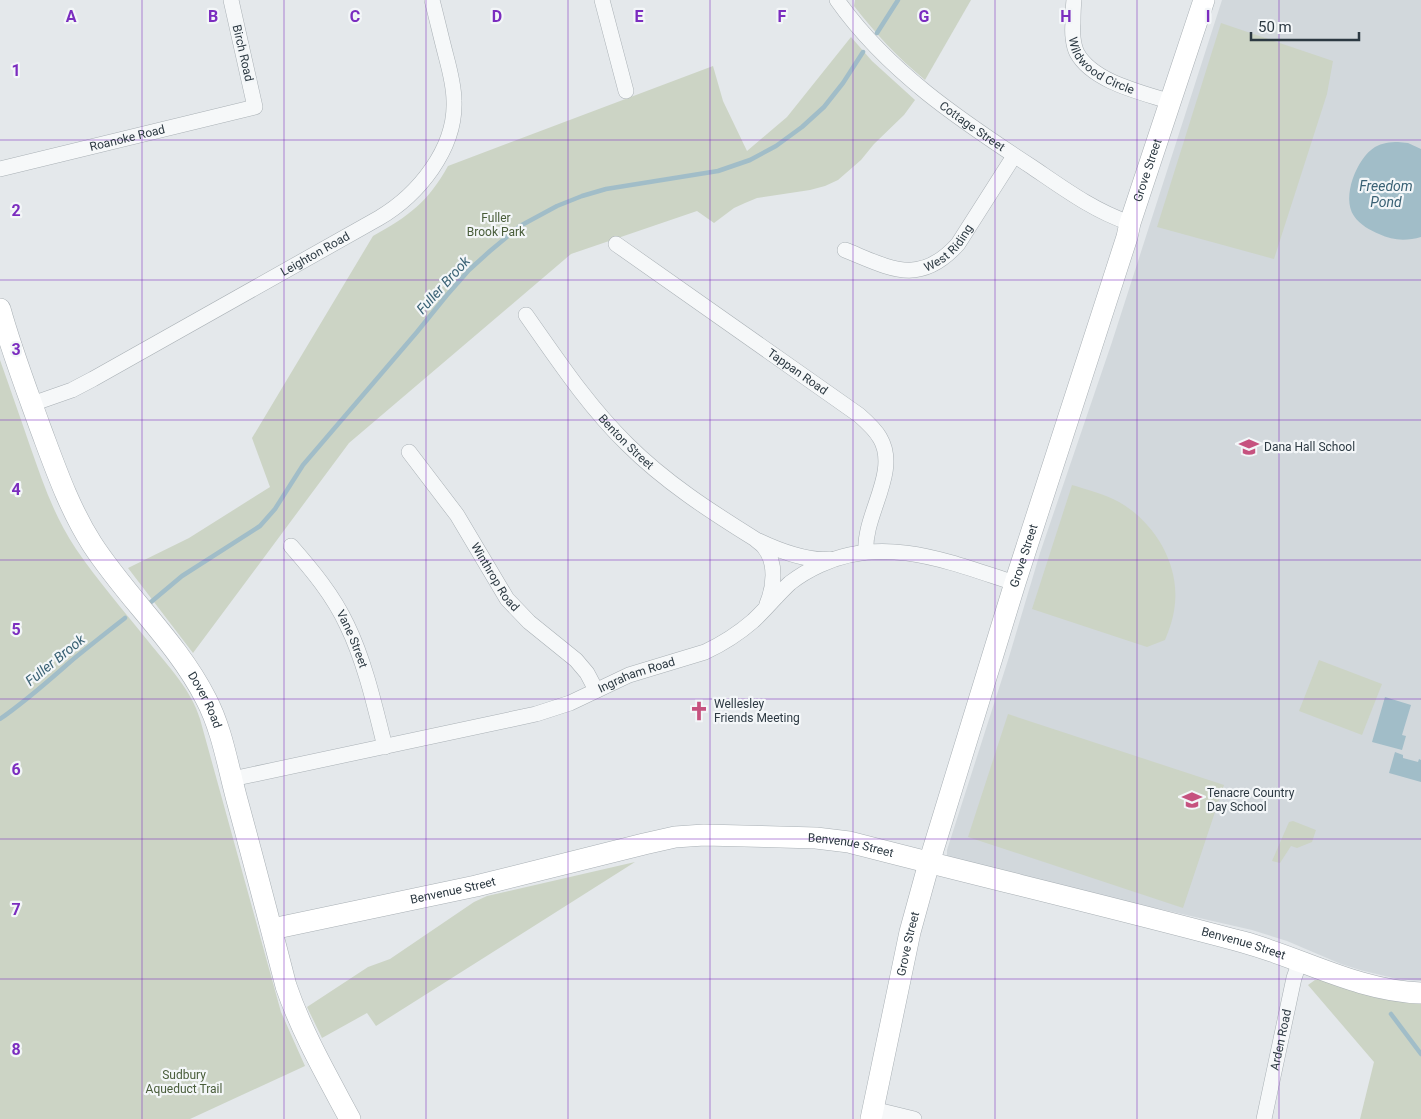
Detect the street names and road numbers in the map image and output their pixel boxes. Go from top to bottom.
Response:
street label: Birch Road [230,23,256,83]
street label: Wildwood Circle [1066,36,1136,97]
street label: Cottage Street [937,98,1008,154]
street label: Roanoke Road [88,122,166,154]
street label: Grove Street [1130,137,1164,204]
street label: West Riding [922,222,976,274]
street label: Leighton Road [278,229,352,279]
street label: Tappan Road [765,346,830,398]
street label: Benton Street [596,411,657,472]
street label: Grove Street [1007,522,1041,589]
street label: Winthrop Road [468,540,522,614]
street label: Vane Street [334,607,370,670]
street label: Ingraham Road [596,654,677,696]
street label: Dover Road [185,669,225,730]
street label: Benvenue Street [808,831,895,860]
street label: Benvenue Street [409,874,497,907]
street label: Grove Street [894,910,922,977]
street label: Benvenue Street [1200,924,1287,962]
street label: Arden Road [1268,1008,1294,1072]

